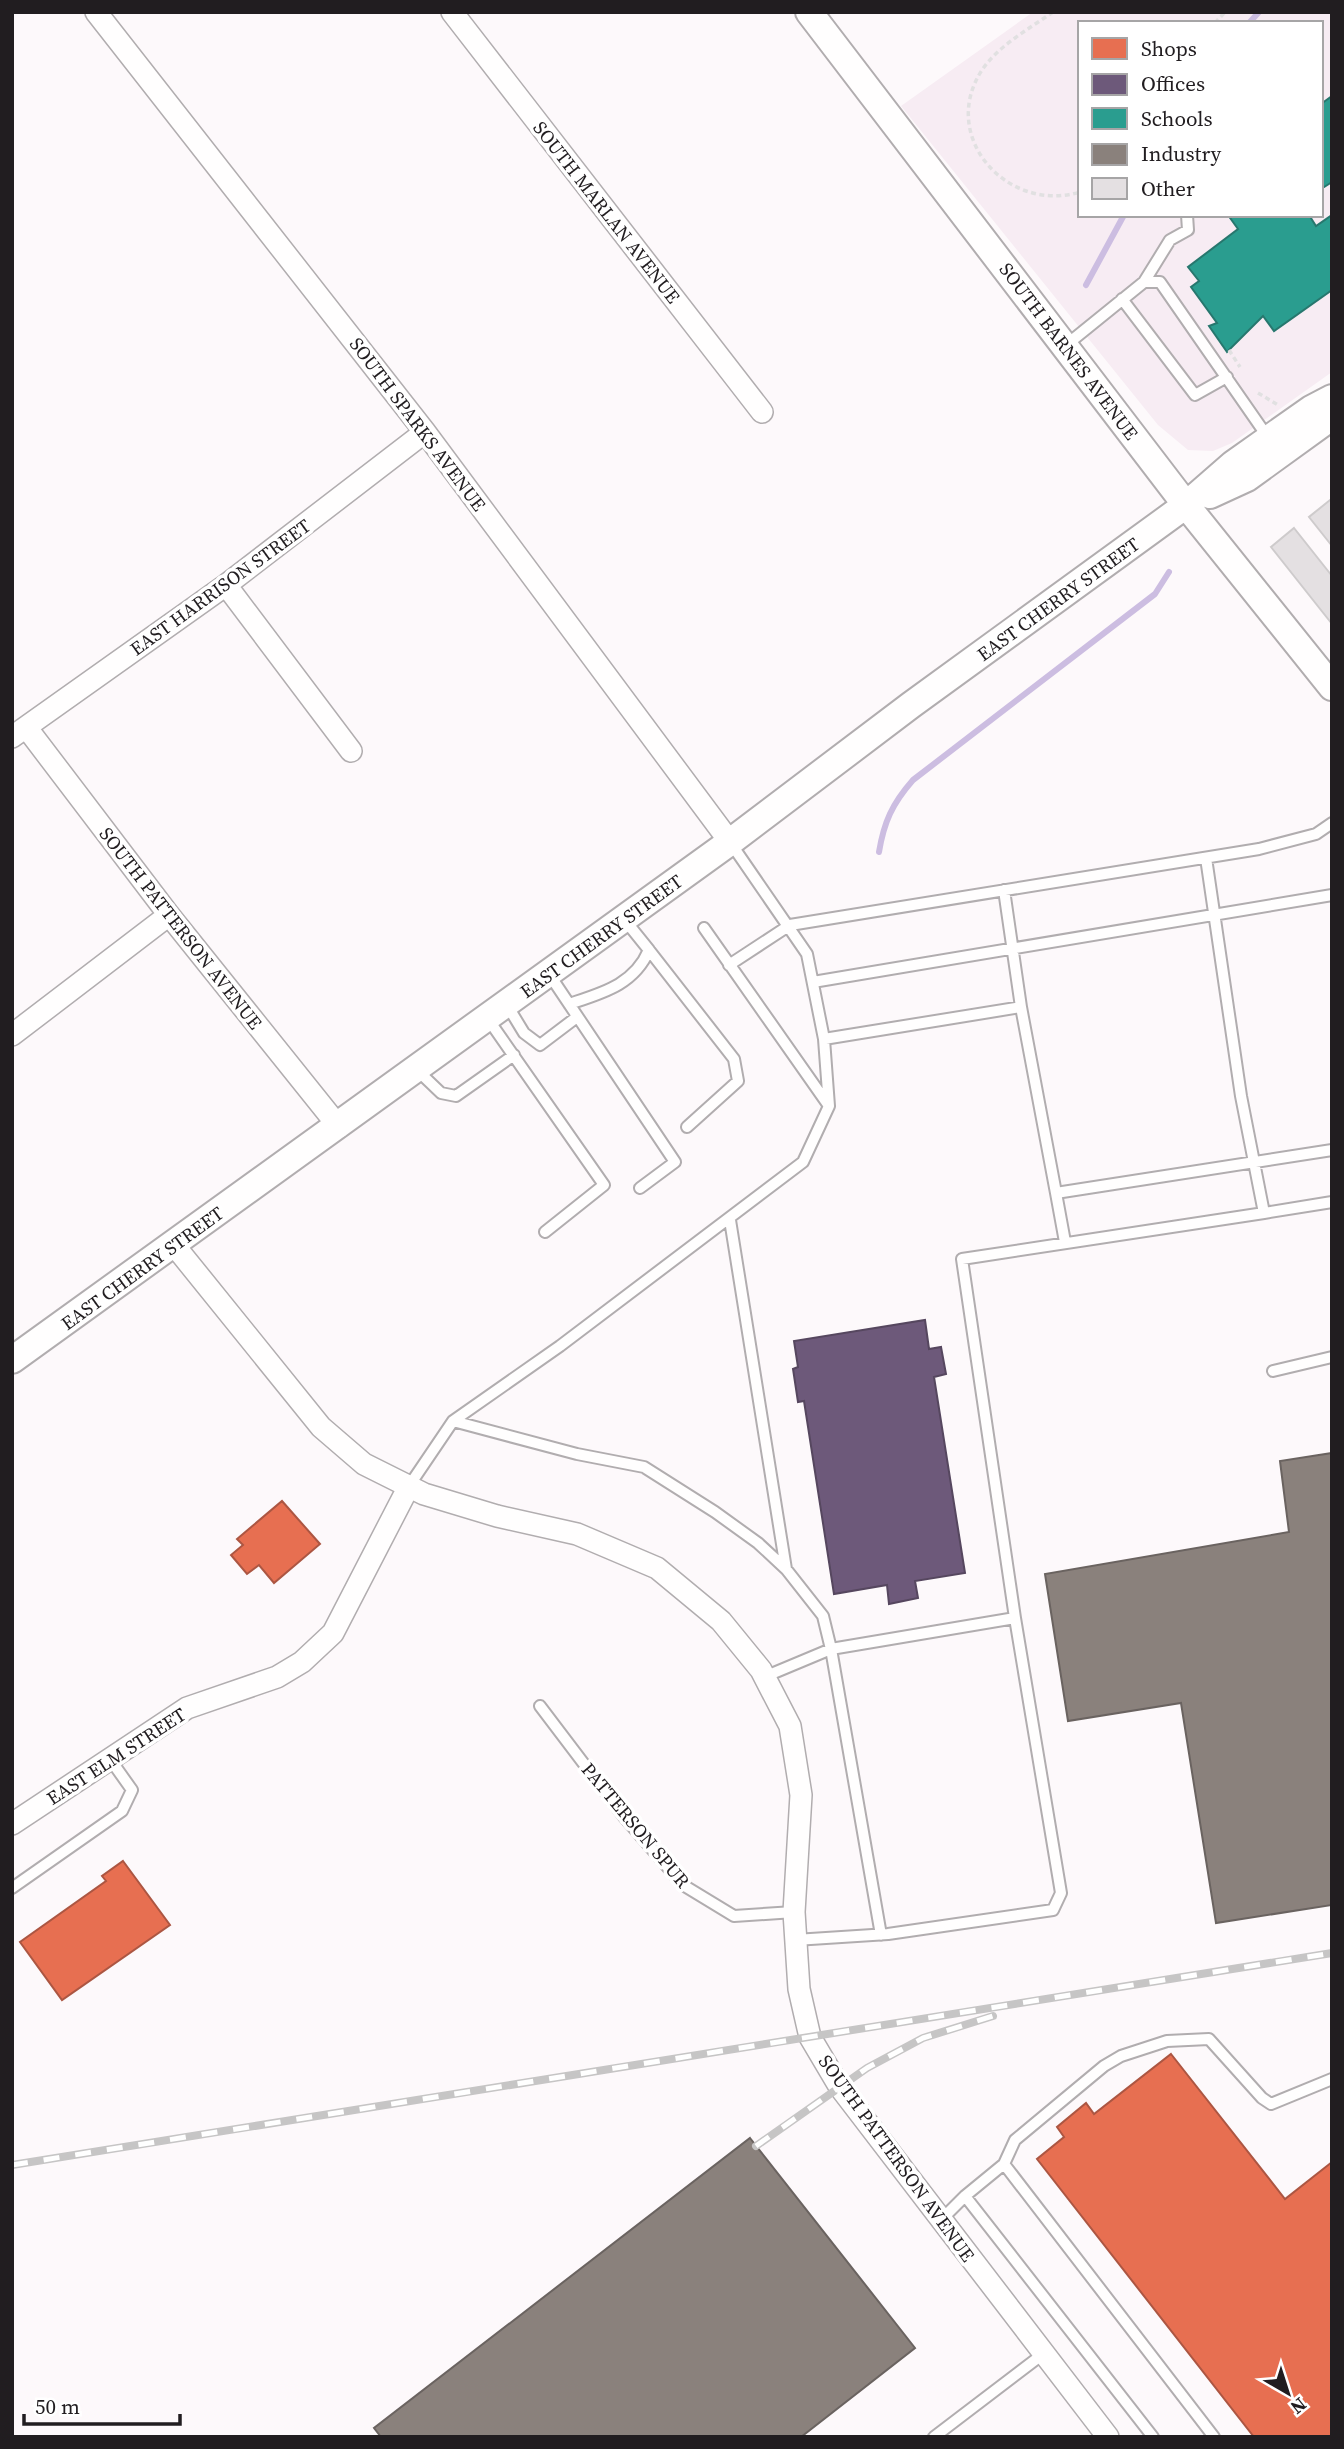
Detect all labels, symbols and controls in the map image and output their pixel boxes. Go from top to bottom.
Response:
legend [1078,21,1323,217]
text: Shops [1141,34,1197,63]
text: Offices [1141,69,1205,98]
text: Schools [1141,104,1213,133]
street label: SOUTH MARLAN AVENUE [528,115,686,309]
text: Industry [1141,139,1221,168]
text: Other [1141,174,1195,203]
street label: SOUTH BARNES AVENUE [994,257,1144,445]
street label: SOUTH SPARKS AVENUE [344,332,492,516]
street label: EAST HARRISON STREET [124,512,316,661]
street label: EAST CHERRY STREET [971,531,1145,667]
street label: SOUTH PATTERSON AVENUE [94,821,268,1035]
street label: EAST CHERRY STREET [514,868,688,1004]
street label: EAST CHERRY STREET [55,1200,229,1336]
street label: EAST ELM STREET [41,1701,191,1811]
street label: PATTERSON SPUR [576,1757,696,1893]
street label: SOUTH PATTERSON AVENUE [813,2049,981,2267]
north arrow [1253,2358,1323,2428]
scale bar [24,2382,180,2426]
text: 50 m [35,2392,80,2421]
text: N [1285,2392,1312,2421]

